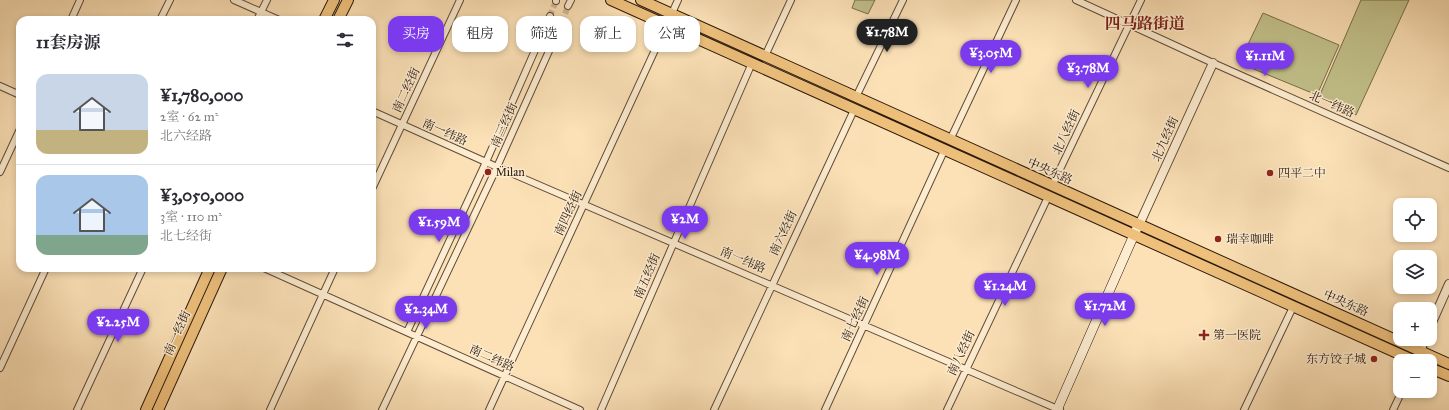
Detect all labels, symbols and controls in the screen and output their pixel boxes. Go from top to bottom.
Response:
district label: 四马路街道 [1105,14,1185,33]
chip: 买房 [388,16,444,52]
chip: 租房 [452,16,508,52]
chip: 筛选 [516,16,572,52]
chip: 新上 [580,16,636,52]
chip: 公寓 [644,16,700,52]
pin: ¥1.78M [854,19,920,53]
text: ¥1.78M [866,24,908,40]
icon: filters [334,29,356,51]
text: 11套房源 [36,32,100,53]
pin: ¥3.05M [958,40,1024,74]
pin: ¥1.11M [1232,43,1298,77]
text: ¥3.05M [969,45,1013,61]
text: ¥1.11M [1245,48,1285,64]
pin: ¥3.78M [1055,55,1121,89]
text: ¥3.78M [1067,60,1109,76]
street label: 南二经街 [390,64,423,115]
text: ¥1,780,000 [160,85,243,106]
street label: 北一纬路 [1307,88,1357,120]
icon: home [68,90,116,138]
street label: 南三经街 [488,99,521,150]
street label: 北八经街 [1050,106,1083,157]
text: 2室 · 62 m² [160,109,218,125]
street label: 北九经街 [1149,113,1182,164]
street label: 南一纬路 [420,116,470,148]
text: 北六经路 [160,128,212,144]
street label: 中央东路 [1025,155,1075,187]
place label: M̈ilan [496,165,525,179]
place label: 四平二中 [1278,166,1326,180]
marker: M̈ilan [483,167,493,177]
marker: 四平二中 [1265,168,1275,178]
text: ¥3,050,000 [160,185,244,206]
street label: 南四经街 [552,187,585,238]
icon: home [68,191,116,239]
map controls [1393,198,1437,398]
button: locate [1393,198,1437,242]
pin: ¥2M [666,206,704,240]
street label: 南六经街 [767,207,800,258]
text: 3室 · 110 m² [160,209,222,225]
pin: ¥1.59M [406,209,472,243]
text: ¥2M [671,211,699,227]
text: ¥1.59M [418,214,460,230]
text: 北七经街 [160,228,212,244]
place label: 瑞幸咖啡 [1226,232,1274,246]
marker: 瑞幸咖啡 [1213,234,1223,244]
pin: ¥4.98M [844,242,910,276]
street label: 南一纬路 [718,244,768,276]
text: ¥4.98M [854,247,900,263]
street label: 南五经街 [631,250,663,301]
button: layers [1393,250,1437,294]
pin: ¥1.24M [972,273,1038,307]
text: ¥1.24M [983,278,1027,294]
street label: 中央东路 [1321,287,1371,319]
street label: 南七经街 [839,293,872,344]
pin: ¥1.72M [1072,293,1138,327]
pin: ¥2.34M [393,296,459,330]
text: ¥1.72M [1084,298,1126,314]
text: ¥2.34M [404,301,448,317]
button: + [1393,302,1437,346]
street label: 南一经街 [161,307,194,358]
pin: ¥2.25M [85,309,151,343]
text: ¥2.25M [96,314,140,330]
street label: 南八经街 [945,327,978,378]
place label: 第一医院 [1213,328,1261,342]
marker: 第一医院 [1198,329,1210,341]
street label: 南二纬路 [467,342,517,374]
place label: 东方饺子城 [1306,352,1366,366]
marker: 东方饺子城 [1369,354,1379,364]
button: − [1393,354,1437,398]

